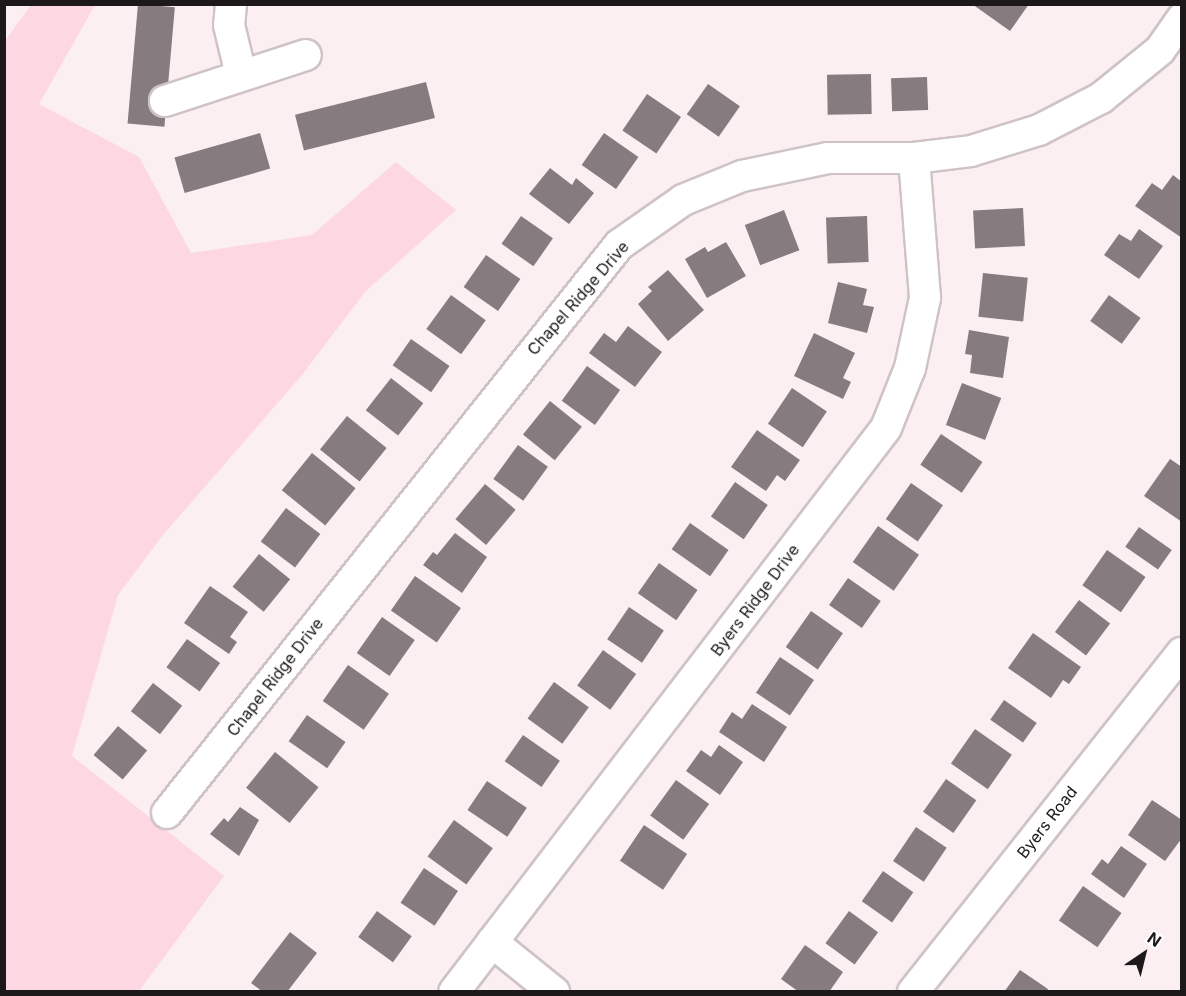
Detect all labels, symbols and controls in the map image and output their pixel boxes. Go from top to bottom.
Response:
street label: Chapel Ridge Drive [523,237,633,359]
street label: Byers Ridge Drive [707,540,803,660]
street label: Chapel Ridge Drive [223,614,327,740]
street label: Byers Road [1013,782,1081,862]
north arrow [1114,924,1174,984]
text: N [1144,928,1165,951]

